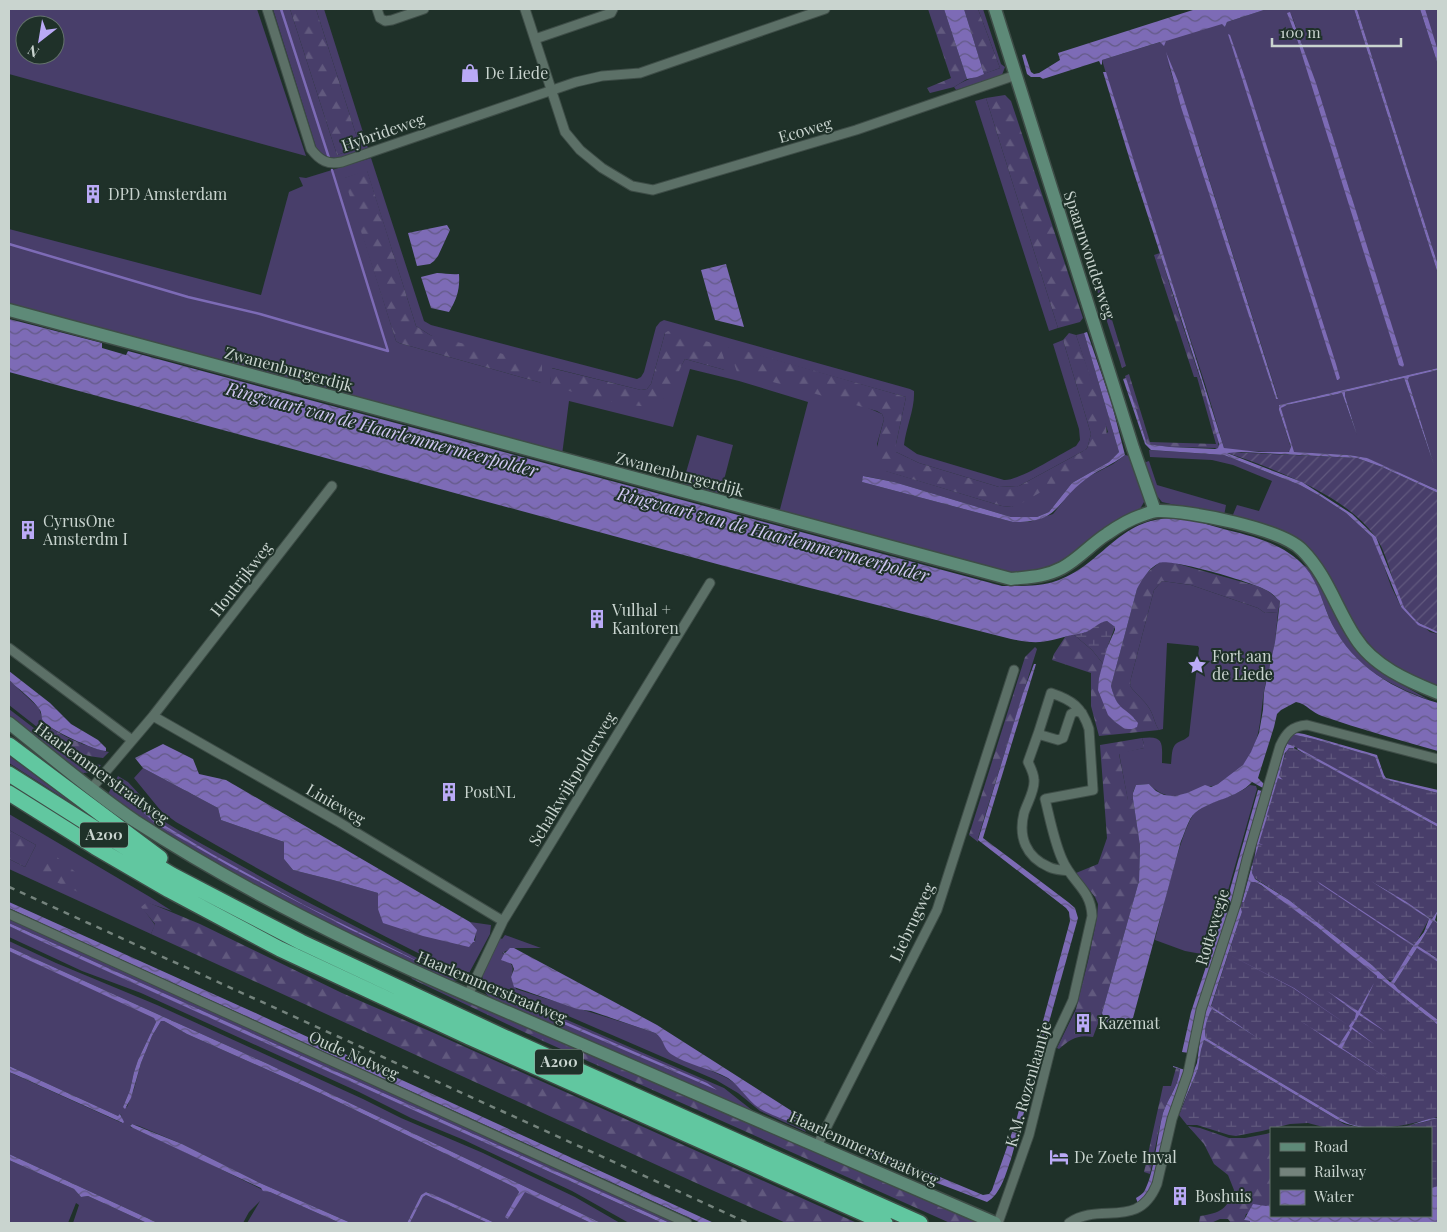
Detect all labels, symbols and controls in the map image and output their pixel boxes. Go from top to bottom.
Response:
north arrow [15,15,65,65]
scale bar [1272,15,1401,47]
text: 100 m [1280,22,1321,42]
text: N [24,41,42,62]
shop icon: De Liede [459,62,481,84]
place label: De Liede [485,62,548,83]
street label: Hybrideweg [338,107,428,156]
street label: Ecoweg [776,112,835,147]
building icon: DPD Amsterdam [82,183,104,205]
place label: DPD Amsterdam [108,183,227,204]
street label: Spaarnwouderweg [1060,188,1121,322]
street label: Zwanenburgerdijk [223,341,356,396]
water label: Ringvaart van de Haarlemmermeerpolder [223,376,542,483]
street label: Zwanenburgerdijk [614,446,747,501]
water label: Ringvaart van de Haarlemmermeerpolder [614,481,933,588]
place label: CyrusOne Amsterdm I [42,510,128,549]
building icon: CyrusOne Amsterdm I [17,519,39,541]
street label: Houtrijkweg [205,537,277,620]
place label: Vulhal + Kantoren [611,599,679,638]
building icon: Vulhal + Kantoren [586,608,608,630]
place label: Fort aan de Liede [1212,645,1273,684]
place icon: Fort aan de Liede [1186,654,1208,676]
street label: Schalkwijkpolderweg [523,707,620,850]
street label: Haarlemmerstraatweg [31,717,174,829]
street label: Linieweg [303,778,370,829]
building icon: PostNL [438,781,460,803]
place label: PostNL [464,781,515,802]
road number: A200 [80,822,128,848]
street label: Liebrugweg [884,878,939,965]
street label: Rottewegje [1190,886,1233,968]
street label: Haarlemmerstraatweg [414,945,571,1028]
building icon: Kazemat [1072,1012,1094,1034]
place label: Kazemat [1098,1012,1160,1033]
street label: K.M. Rozenlaantje [1000,1019,1055,1149]
street label: Oude Notweg [306,1025,403,1084]
road number: A200 [535,1050,583,1074]
street label: Haarlemmerstraatweg [786,1105,943,1190]
legend [1270,1127,1432,1217]
text: Road [1314,1136,1348,1156]
hotel icon: De Zoete Inval [1048,1146,1070,1168]
place label: De Zoete Inval [1074,1146,1177,1167]
text: Railway [1314,1161,1367,1181]
building icon: Boshuis [1169,1185,1191,1207]
place label: Boshuis [1195,1185,1251,1206]
text: Water [1313,1186,1354,1206]

